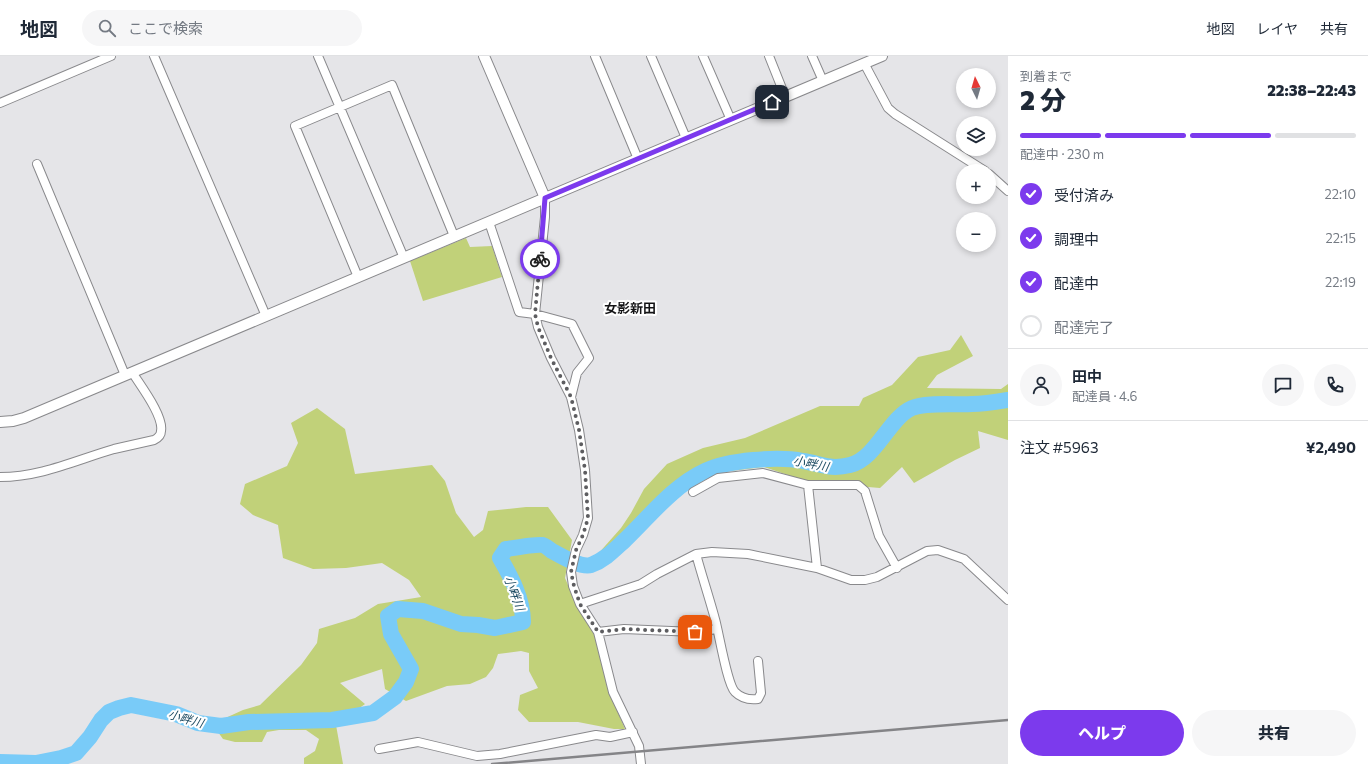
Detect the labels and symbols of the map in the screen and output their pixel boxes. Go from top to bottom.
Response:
north arrow [956,68,996,108]
pin [755,85,789,119]
courier [520,239,560,279]
district label: 女影新田 [604,300,656,316]
water label: 小畔川 [792,453,832,474]
water label: 小畔川 [502,574,529,614]
pin [678,615,712,649]
water label: 小畔川 [167,706,207,730]

